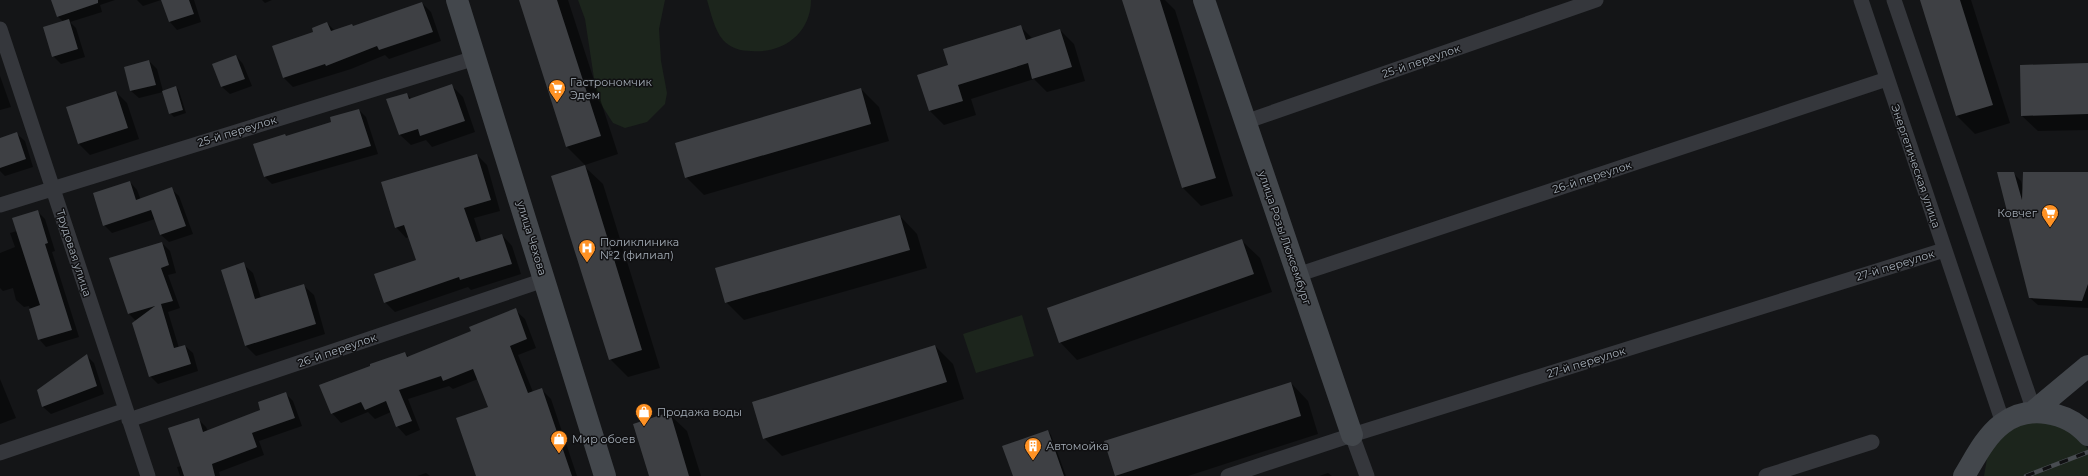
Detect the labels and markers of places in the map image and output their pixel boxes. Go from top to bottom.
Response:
place label: Гастрономчик Эдем [570,75,652,102]
supermarket icon: Гастрономчик Эдем [547,78,567,103]
supermarket icon: Ковчег [2040,203,2060,228]
place label: Ковчег [1997,206,2038,220]
place label: Поликлиника №2 (филиал) [600,235,679,262]
hospital icon: Поликлиника №2 (филиал) [577,238,597,263]
shop icon: Продажа воды [634,402,654,427]
place label: Продажа воды [657,405,742,419]
shop icon: Мир обоев [549,429,569,454]
place label: Мир обоев [572,432,635,446]
building icon: Автомойка [1023,436,1043,461]
place label: Автомойка [1046,439,1109,453]

